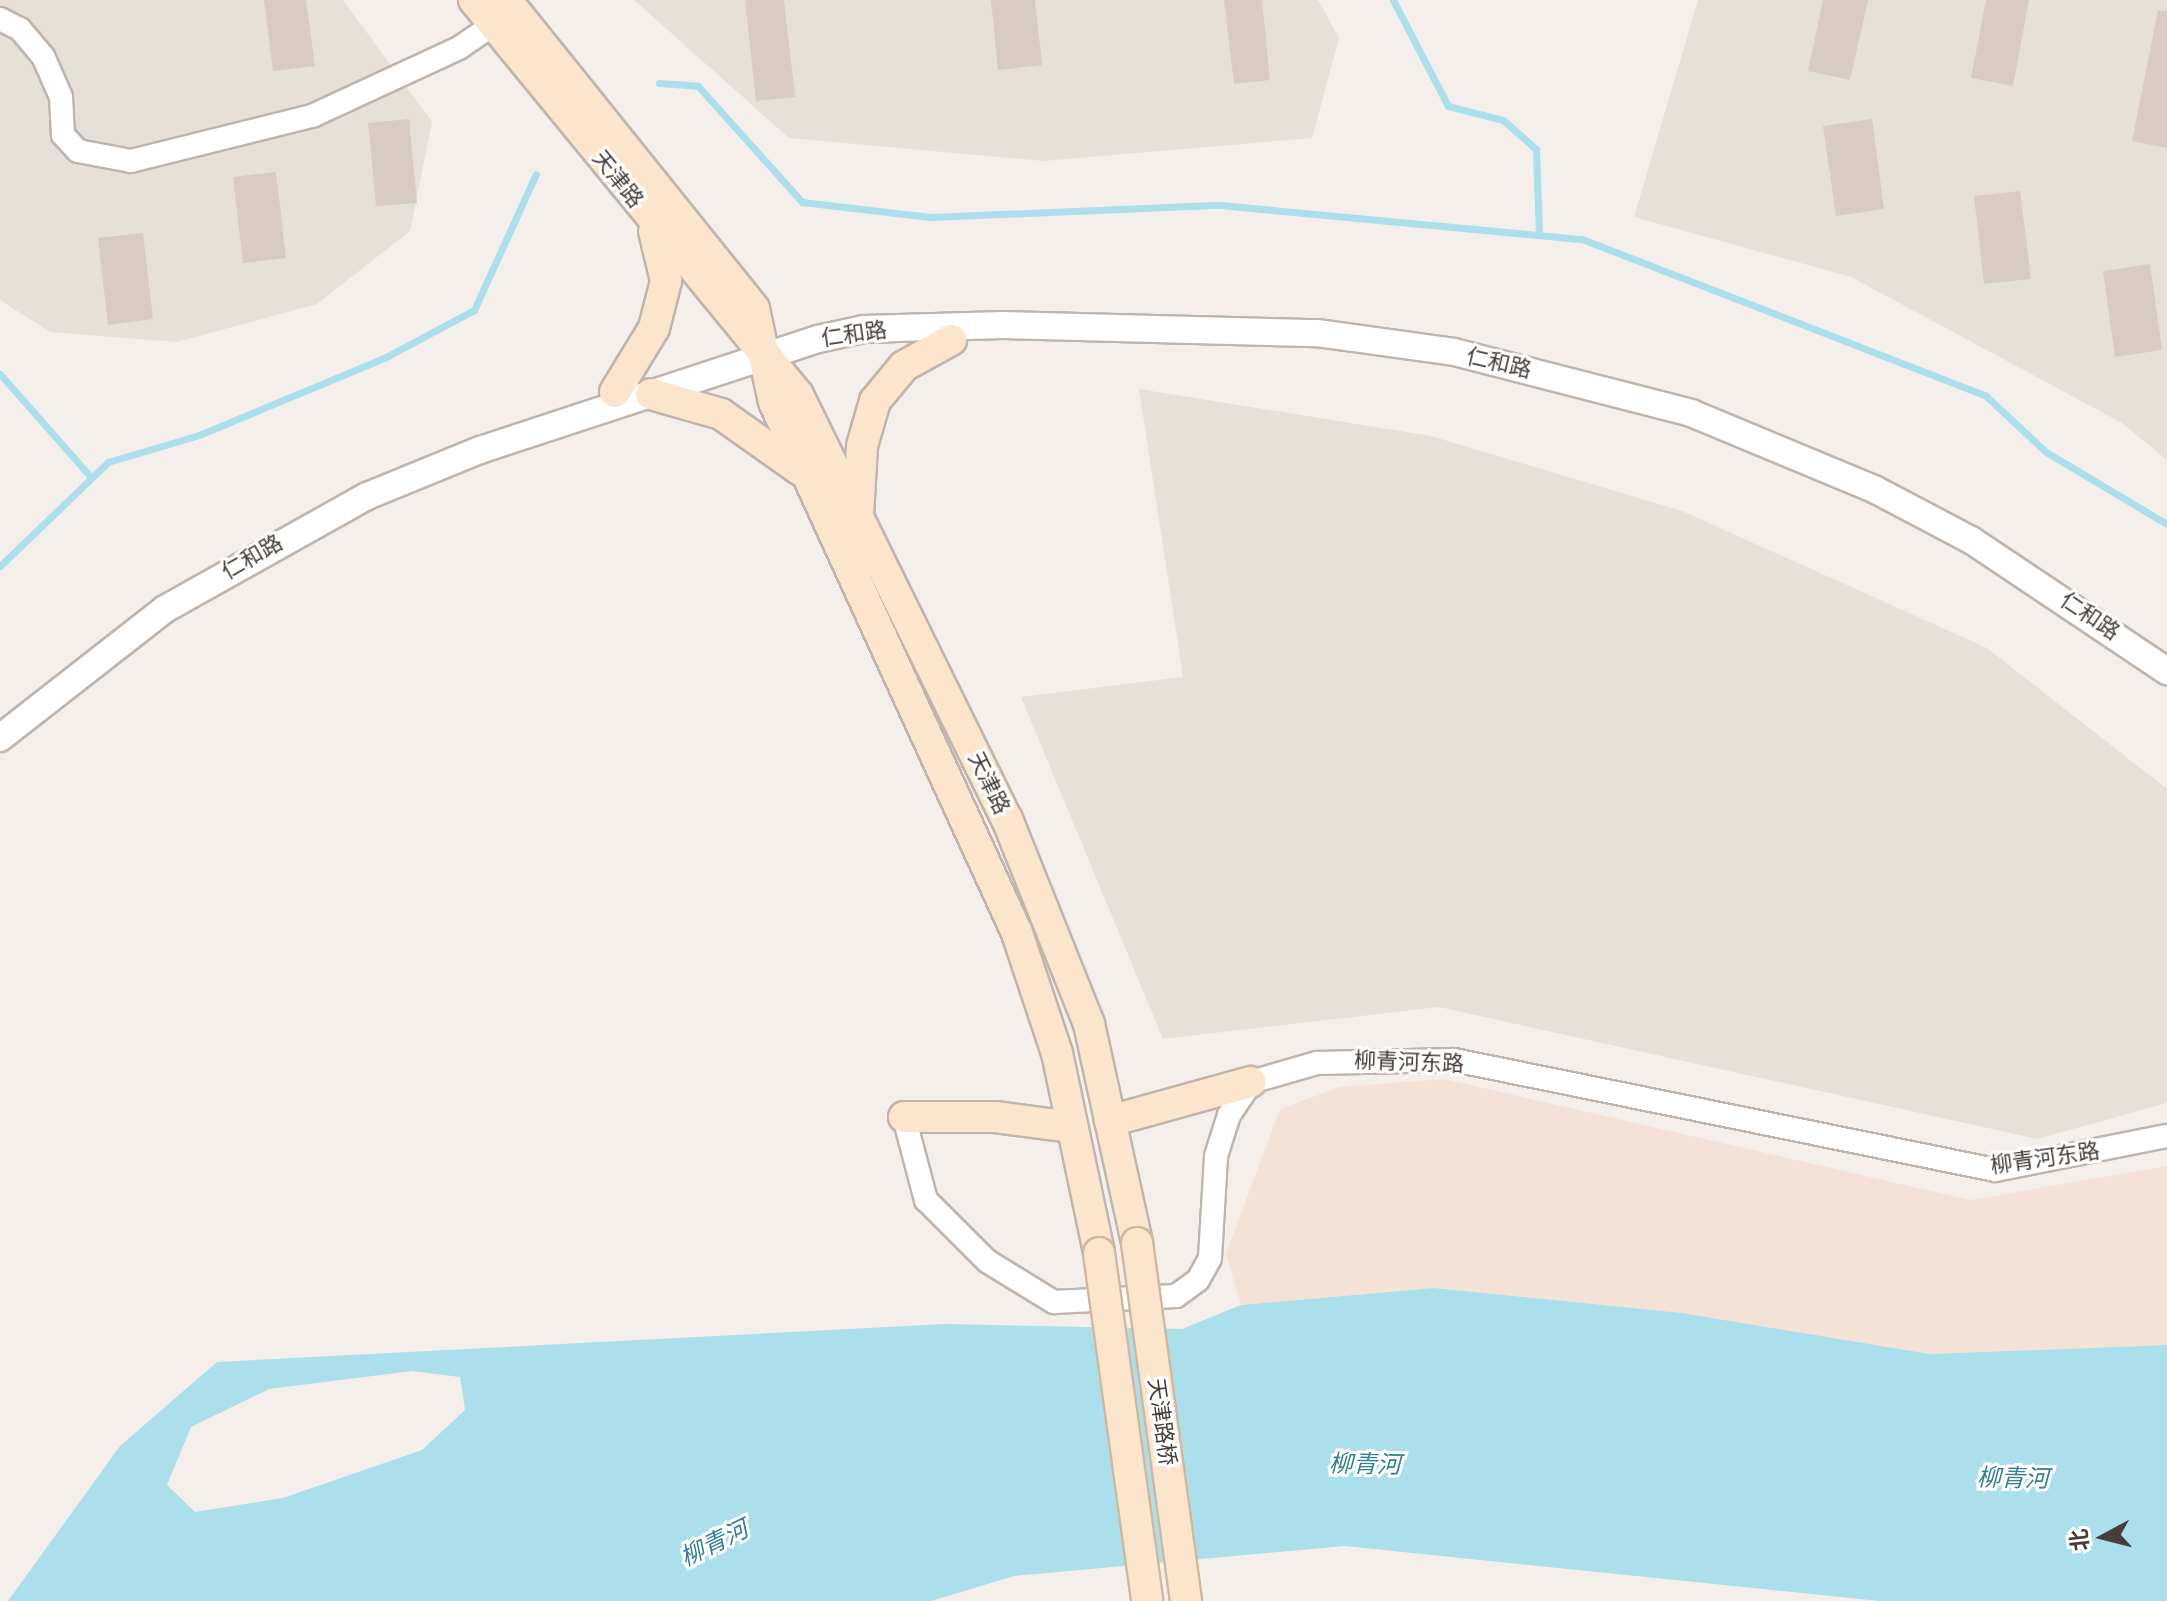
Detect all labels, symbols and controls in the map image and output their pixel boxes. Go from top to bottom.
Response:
street label: 天津路 [587,145,649,213]
street label: 仁和路 [819,316,889,352]
street label: 仁和路 [1464,343,1534,383]
street label: 仁和路 [217,529,287,585]
street label: 仁和路 [2055,587,2125,645]
street label: 天津路 [963,748,1015,818]
street label: 柳青河东路 [1354,1047,1464,1077]
street label: 柳青河东路 [1989,1137,2101,1179]
street label: 天津路桥 [1143,1377,1181,1467]
water label: 柳青河 [1329,1449,1401,1479]
water label: 柳青河 [1977,1463,2049,1493]
north arrow [2063,1497,2143,1577]
water label: 柳青河 [675,1514,753,1572]
text: 北 [2063,1527,2095,1553]

